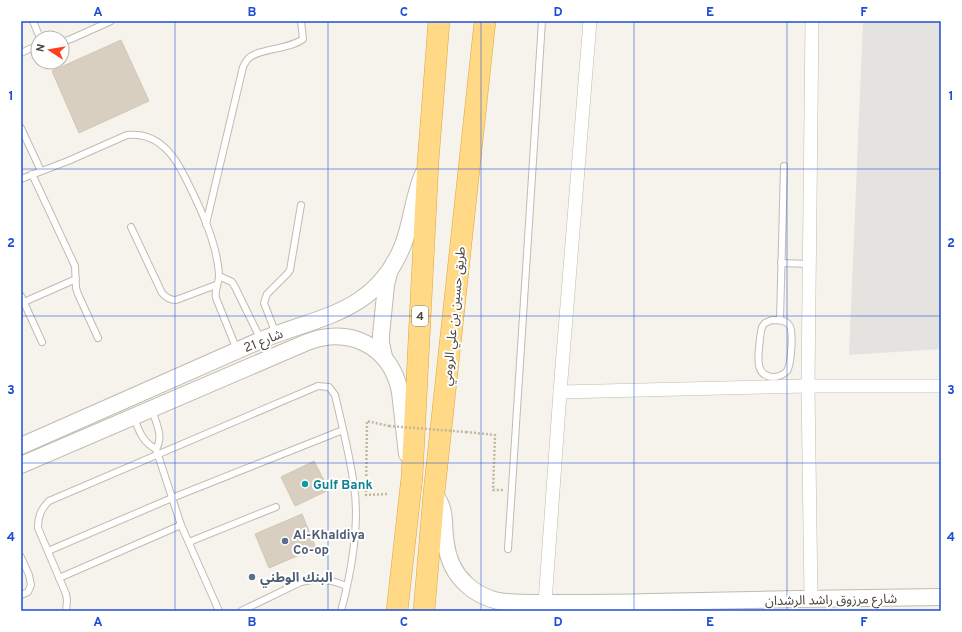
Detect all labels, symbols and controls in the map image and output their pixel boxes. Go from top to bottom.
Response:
text: A [93,5,103,21]
text: B [248,5,257,21]
text: C [400,5,408,21]
text: D [553,5,563,21]
text: E [706,5,714,21]
text: F [860,5,868,21]
north arrow [30,30,70,70]
text: N [34,43,49,53]
text: 1 [8,89,14,105]
text: 1 [948,89,954,105]
text: 2 [7,236,15,252]
text: 2 [947,236,955,252]
street label: طريق حسين بن علي الرومي [440,246,471,387]
road number: 4 [412,306,428,326]
street label: شارع 21 [242,327,286,358]
text: 3 [7,383,15,399]
text: 3 [947,383,955,399]
place label: Gulf Bank [313,478,373,494]
marker: Gulf Bank [300,479,310,489]
place label: Al-Khaldiya Co-op [293,528,365,559]
text: 4 [7,530,15,546]
text: 4 [947,530,955,546]
marker: Al-Khaldiya Co-op [280,536,290,546]
place label: البنك الوطني [260,571,333,588]
marker: البنك الوطني [247,572,257,582]
street label: شارع مرزوق راشد الرشدان [765,592,897,611]
text: A [93,615,103,631]
text: B [248,615,257,631]
text: C [400,615,408,631]
text: D [553,615,563,631]
text: E [706,615,714,631]
text: F [860,615,868,631]

